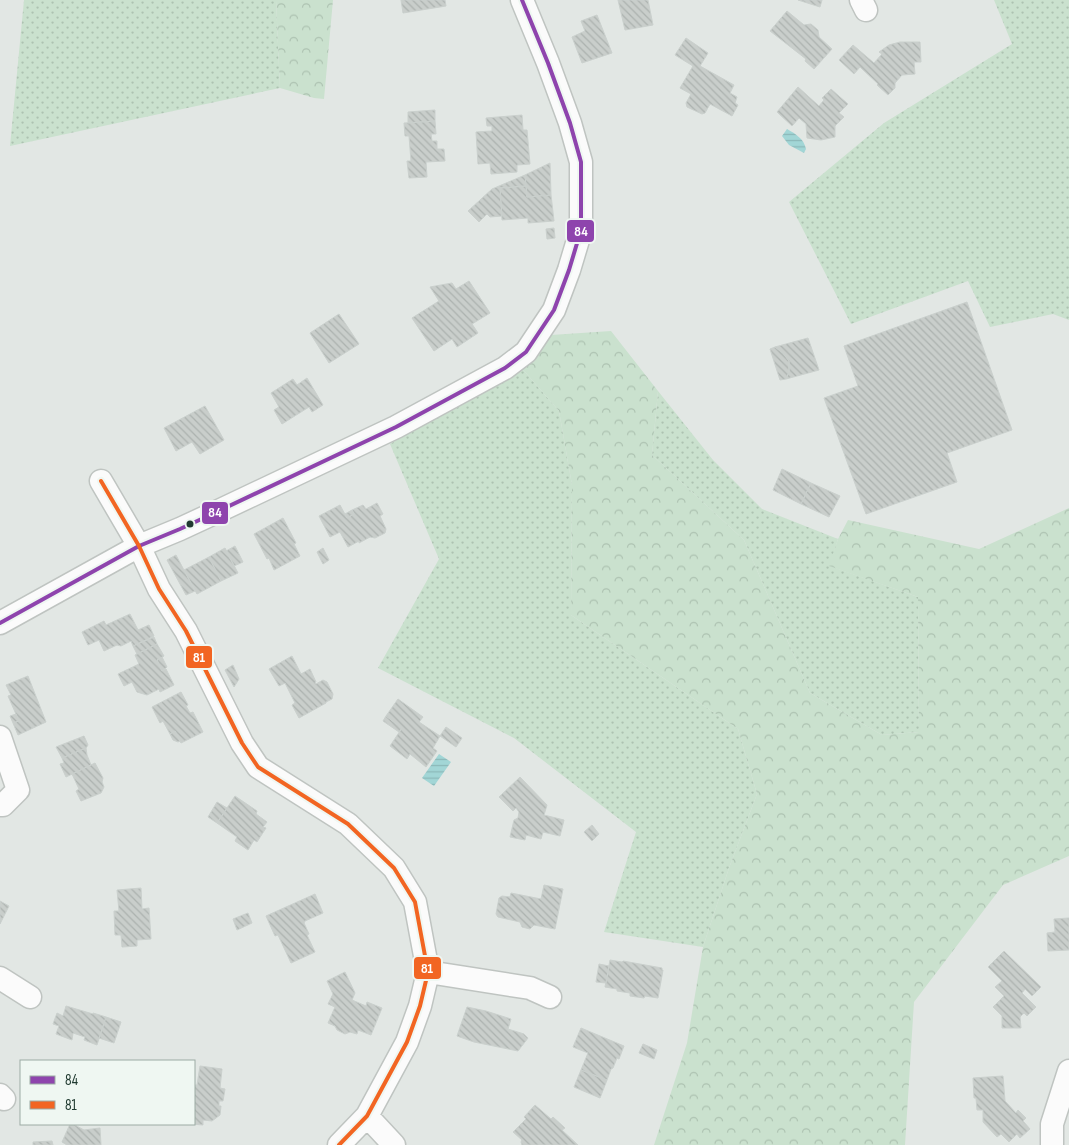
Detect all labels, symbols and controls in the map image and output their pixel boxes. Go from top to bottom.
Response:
line badge: 84 [566,219,595,243]
text: 84 [574,223,588,240]
line badge: 84 [201,501,229,525]
text: 84 [208,504,222,521]
unlabelled marker [185,519,195,529]
line badge: 81 [185,645,213,669]
text: 81 [193,649,206,666]
line badge: 81 [413,956,442,980]
text: 81 [421,960,434,977]
legend [20,1060,195,1125]
text: 84 [65,1071,78,1090]
text: 81 [65,1096,78,1115]

